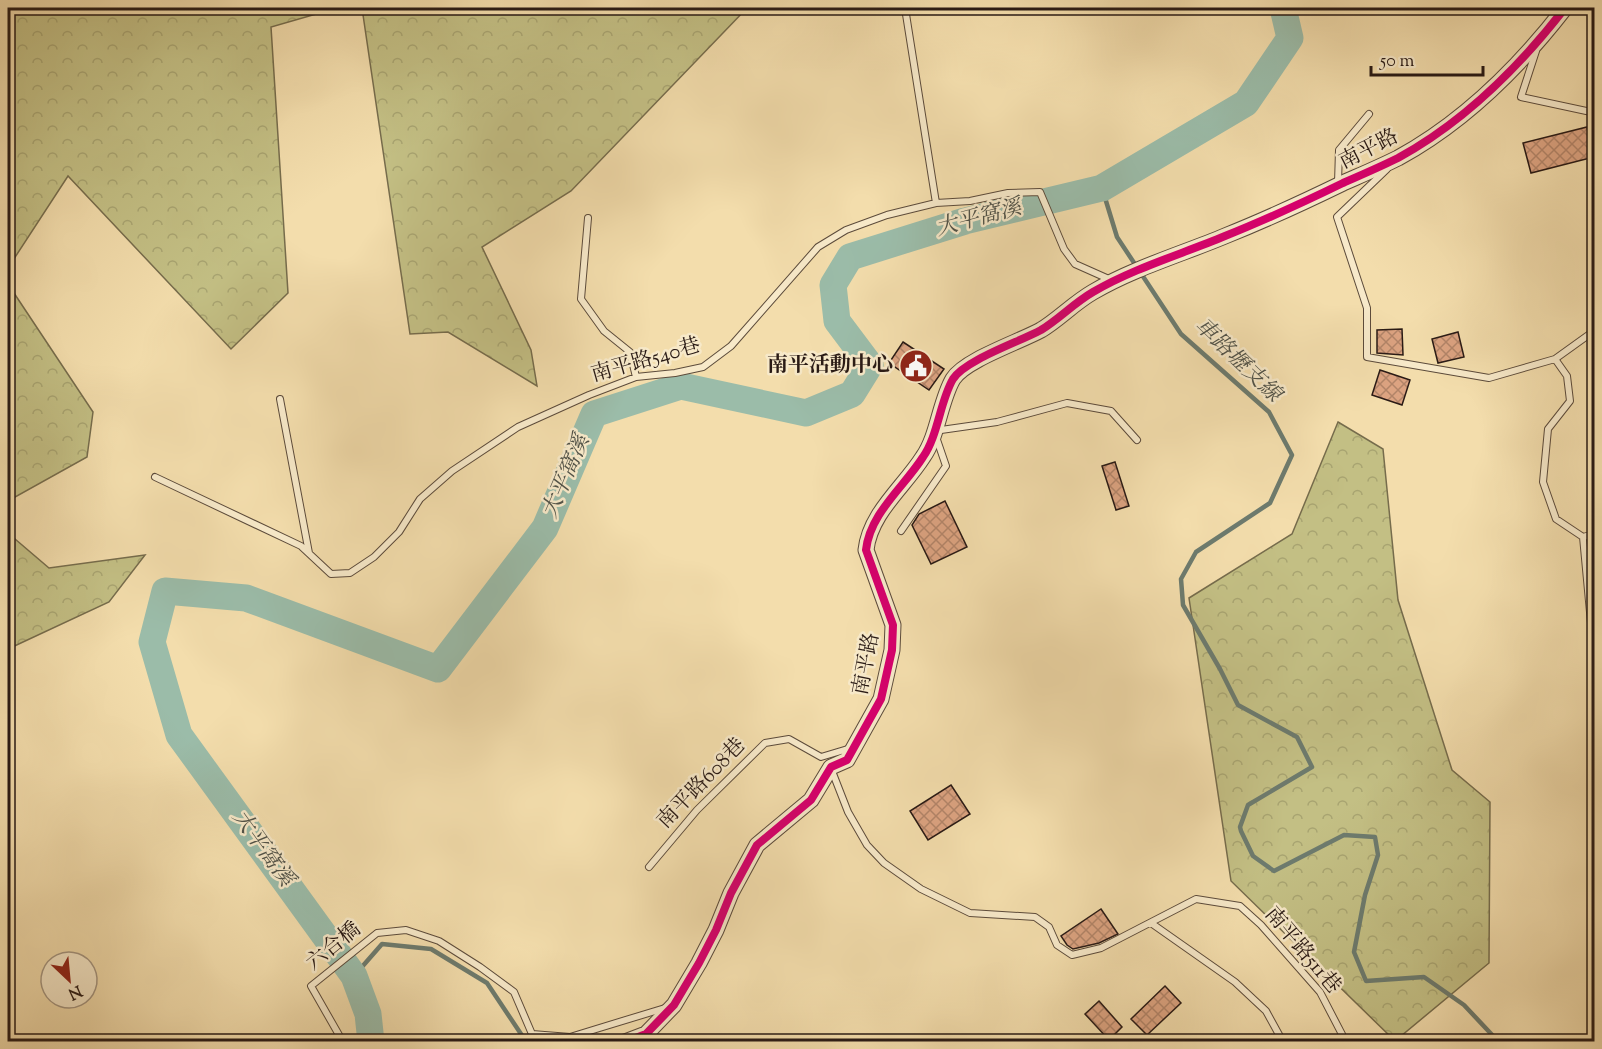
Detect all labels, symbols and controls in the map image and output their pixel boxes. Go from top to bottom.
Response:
scale bar [1371,39,1484,77]
text: 50 m [1379,49,1415,75]
street label: 南平路 [1334,122,1404,178]
water label: 大平窩溪 [932,192,1028,246]
water label: 車路壢支線 [1186,311,1289,412]
street label: 南平路540巷 [588,331,704,391]
public building icon: 南平活動中心 [898,348,934,384]
place label: 南平活動中心 [767,351,893,381]
water label: 大平窩溪 [535,428,600,524]
street label: 南平路 [846,630,888,698]
street label: 南平路608巷 [651,732,753,836]
water label: 大平窩溪 [223,804,302,896]
street label: 南平路511巷 [1257,901,1347,1001]
street label: 六合橋 [300,916,368,978]
north arrow [39,950,99,1010]
text: N [63,978,85,1004]

